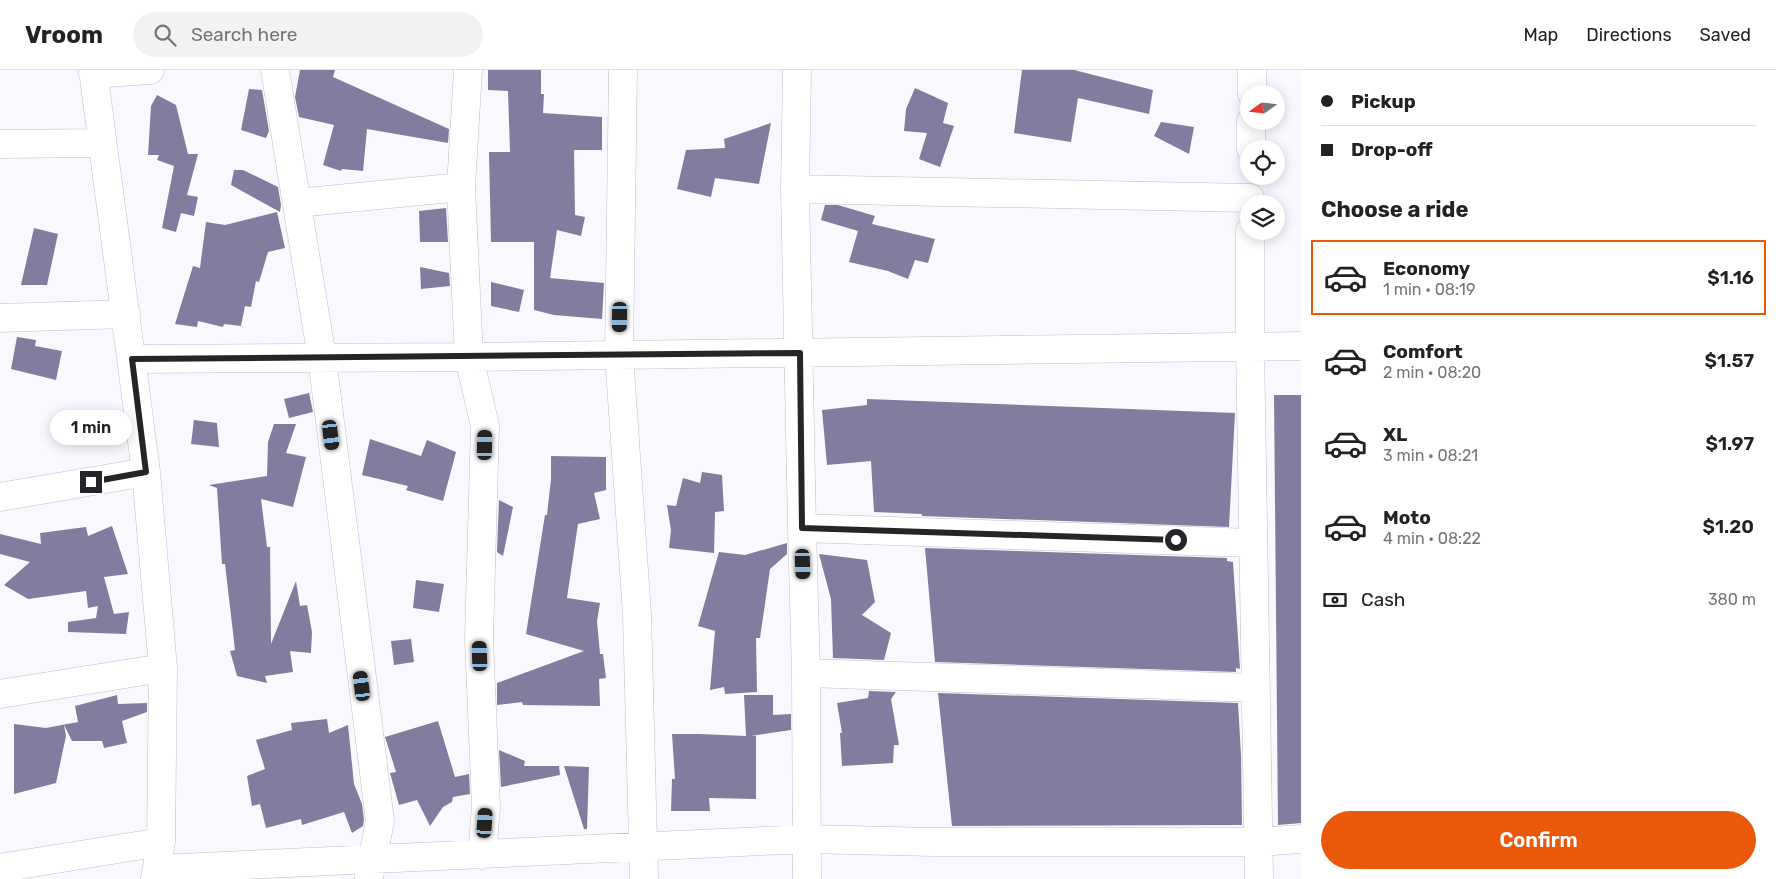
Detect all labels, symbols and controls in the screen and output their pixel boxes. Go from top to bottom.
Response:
search box [133,12,483,57]
text: Vroom [25,21,103,49]
icon: search [151,21,179,49]
text: Search here [191,23,297,46]
text: Map [1523,24,1558,46]
text: Directions [1586,24,1672,46]
text: Saved [1700,24,1751,46]
north arrow [1240,85,1285,130]
map controls [1240,85,1285,240]
text: Pickup [1351,90,1416,113]
text: Drop-off [1351,138,1433,161]
button: locate [1240,140,1285,185]
button: layers [1240,195,1285,240]
text: Choose a ride [1321,196,1468,223]
icon: car [1323,255,1368,300]
text: Economy [1383,257,1470,280]
text: $1.16 [1707,266,1754,289]
text: 1 min · 08:19 [1383,280,1475,299]
car [612,302,627,332]
icon: car [1323,338,1368,383]
text: Comfort [1383,340,1463,363]
text: $1.57 [1705,349,1754,372]
text: 2 min · 08:20 [1383,363,1481,382]
callout: 1 min [50,410,132,444]
text: 1 min [71,418,111,437]
car [321,419,340,451]
icon: car [1323,421,1368,466]
text: XL [1383,423,1407,446]
car [477,430,492,460]
text: $1.97 [1705,432,1754,455]
text: 3 min · 08:21 [1383,446,1478,465]
route end [80,471,102,493]
icon: car [1323,504,1368,549]
text: Moto [1383,506,1431,529]
text: $1.20 [1702,515,1754,538]
route start [1165,529,1187,551]
text: 4 min · 08:22 [1383,529,1481,548]
car [794,549,811,579]
icon: cash [1321,586,1349,614]
text: Cash [1361,588,1405,611]
text: 380 m [1708,590,1756,609]
car [471,641,488,671]
car [352,670,371,702]
car [476,808,493,838]
button: Confirm [1321,811,1756,869]

